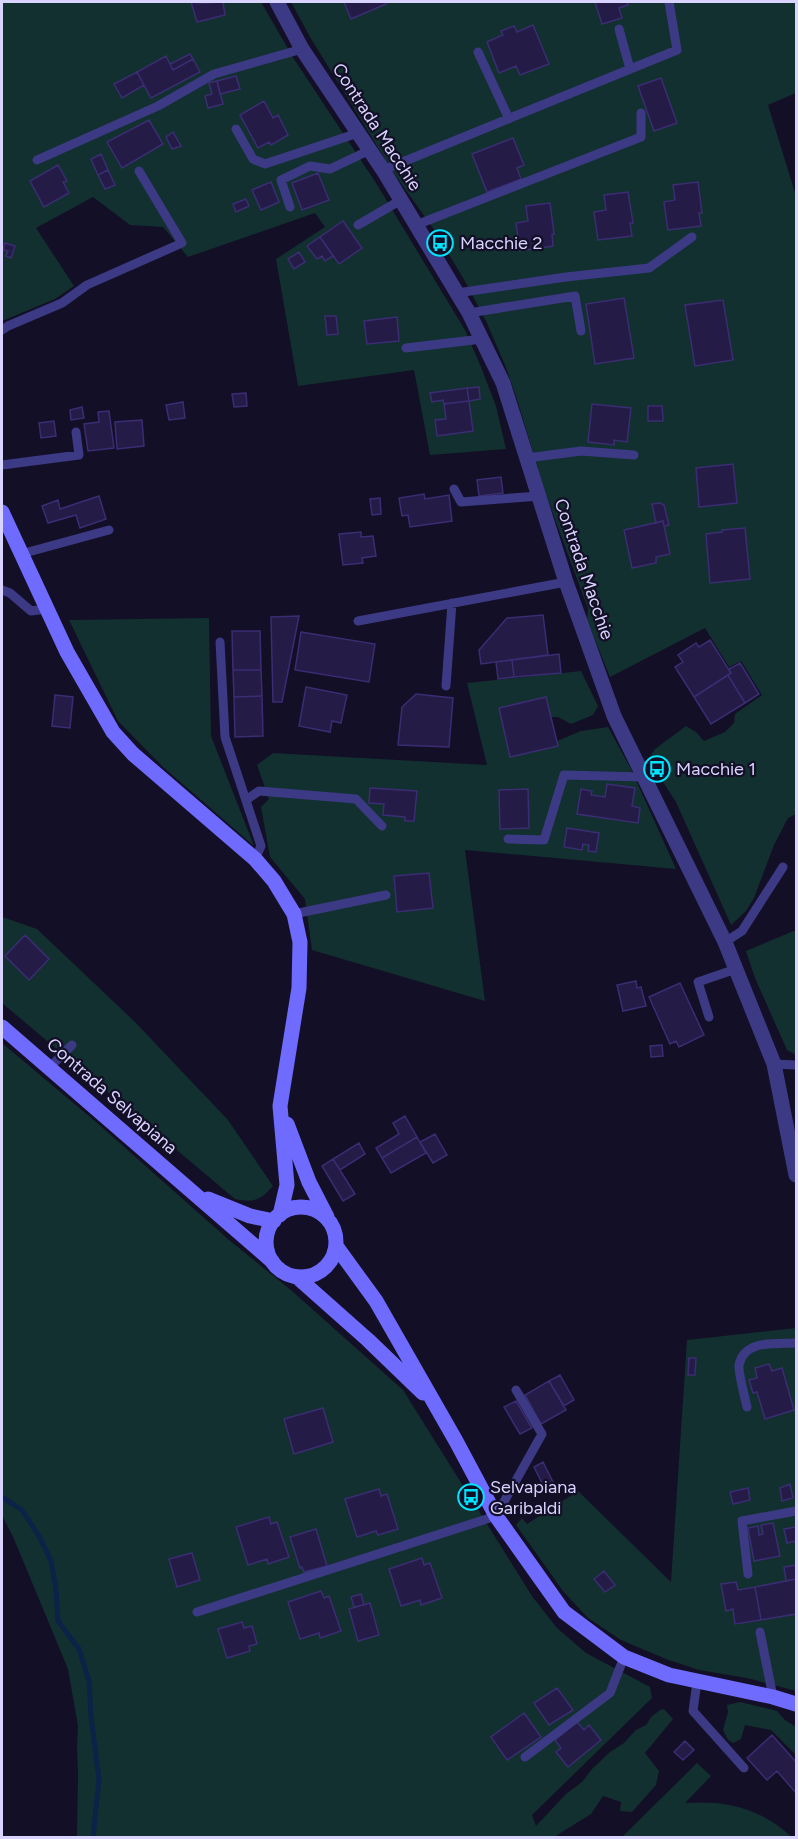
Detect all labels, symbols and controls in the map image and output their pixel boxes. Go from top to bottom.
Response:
street label: Contrada Macchie [328,59,427,195]
bus stop icon: Macchie 2 [425,228,455,258]
place label: Macchie 2 [460,232,542,254]
street label: Contrada Macchie [550,496,618,643]
bus stop icon: Macchie 1 [642,754,672,784]
place label: Macchie 1 [676,758,756,780]
street label: Contrada Selvapiana [42,1033,182,1159]
place label: Selvapiana Garibaldi [490,1476,576,1519]
bus stop icon: Selvapiana Garibaldi [456,1482,486,1512]

